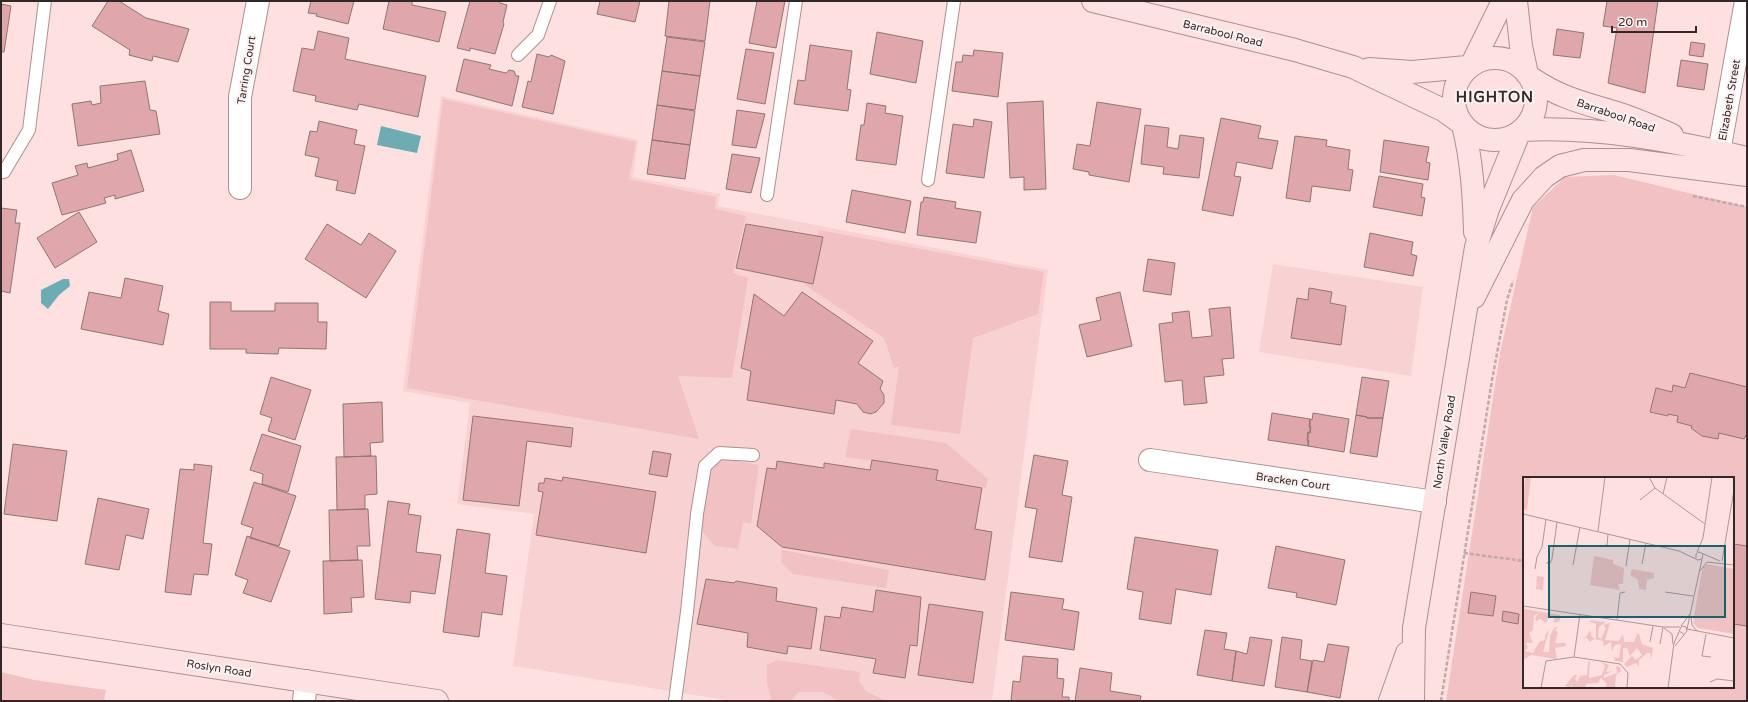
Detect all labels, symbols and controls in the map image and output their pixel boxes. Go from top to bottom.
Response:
scale bar [1612,8,1696,34]
text: 20 m [1618,15,1647,29]
street label: Barrabool Road [1182,17,1264,50]
street label: Tarring Court [235,35,258,105]
street label: Elizabeth Street [1716,58,1743,142]
district label: HIGHTON [1456,88,1534,106]
street label: Barrabool Road [1575,96,1657,135]
street label: North Valley Road [1431,394,1458,490]
street label: Bracken Court [1255,470,1331,493]
inset map [1523,477,1734,688]
street label: Roslyn Road [185,657,252,680]

